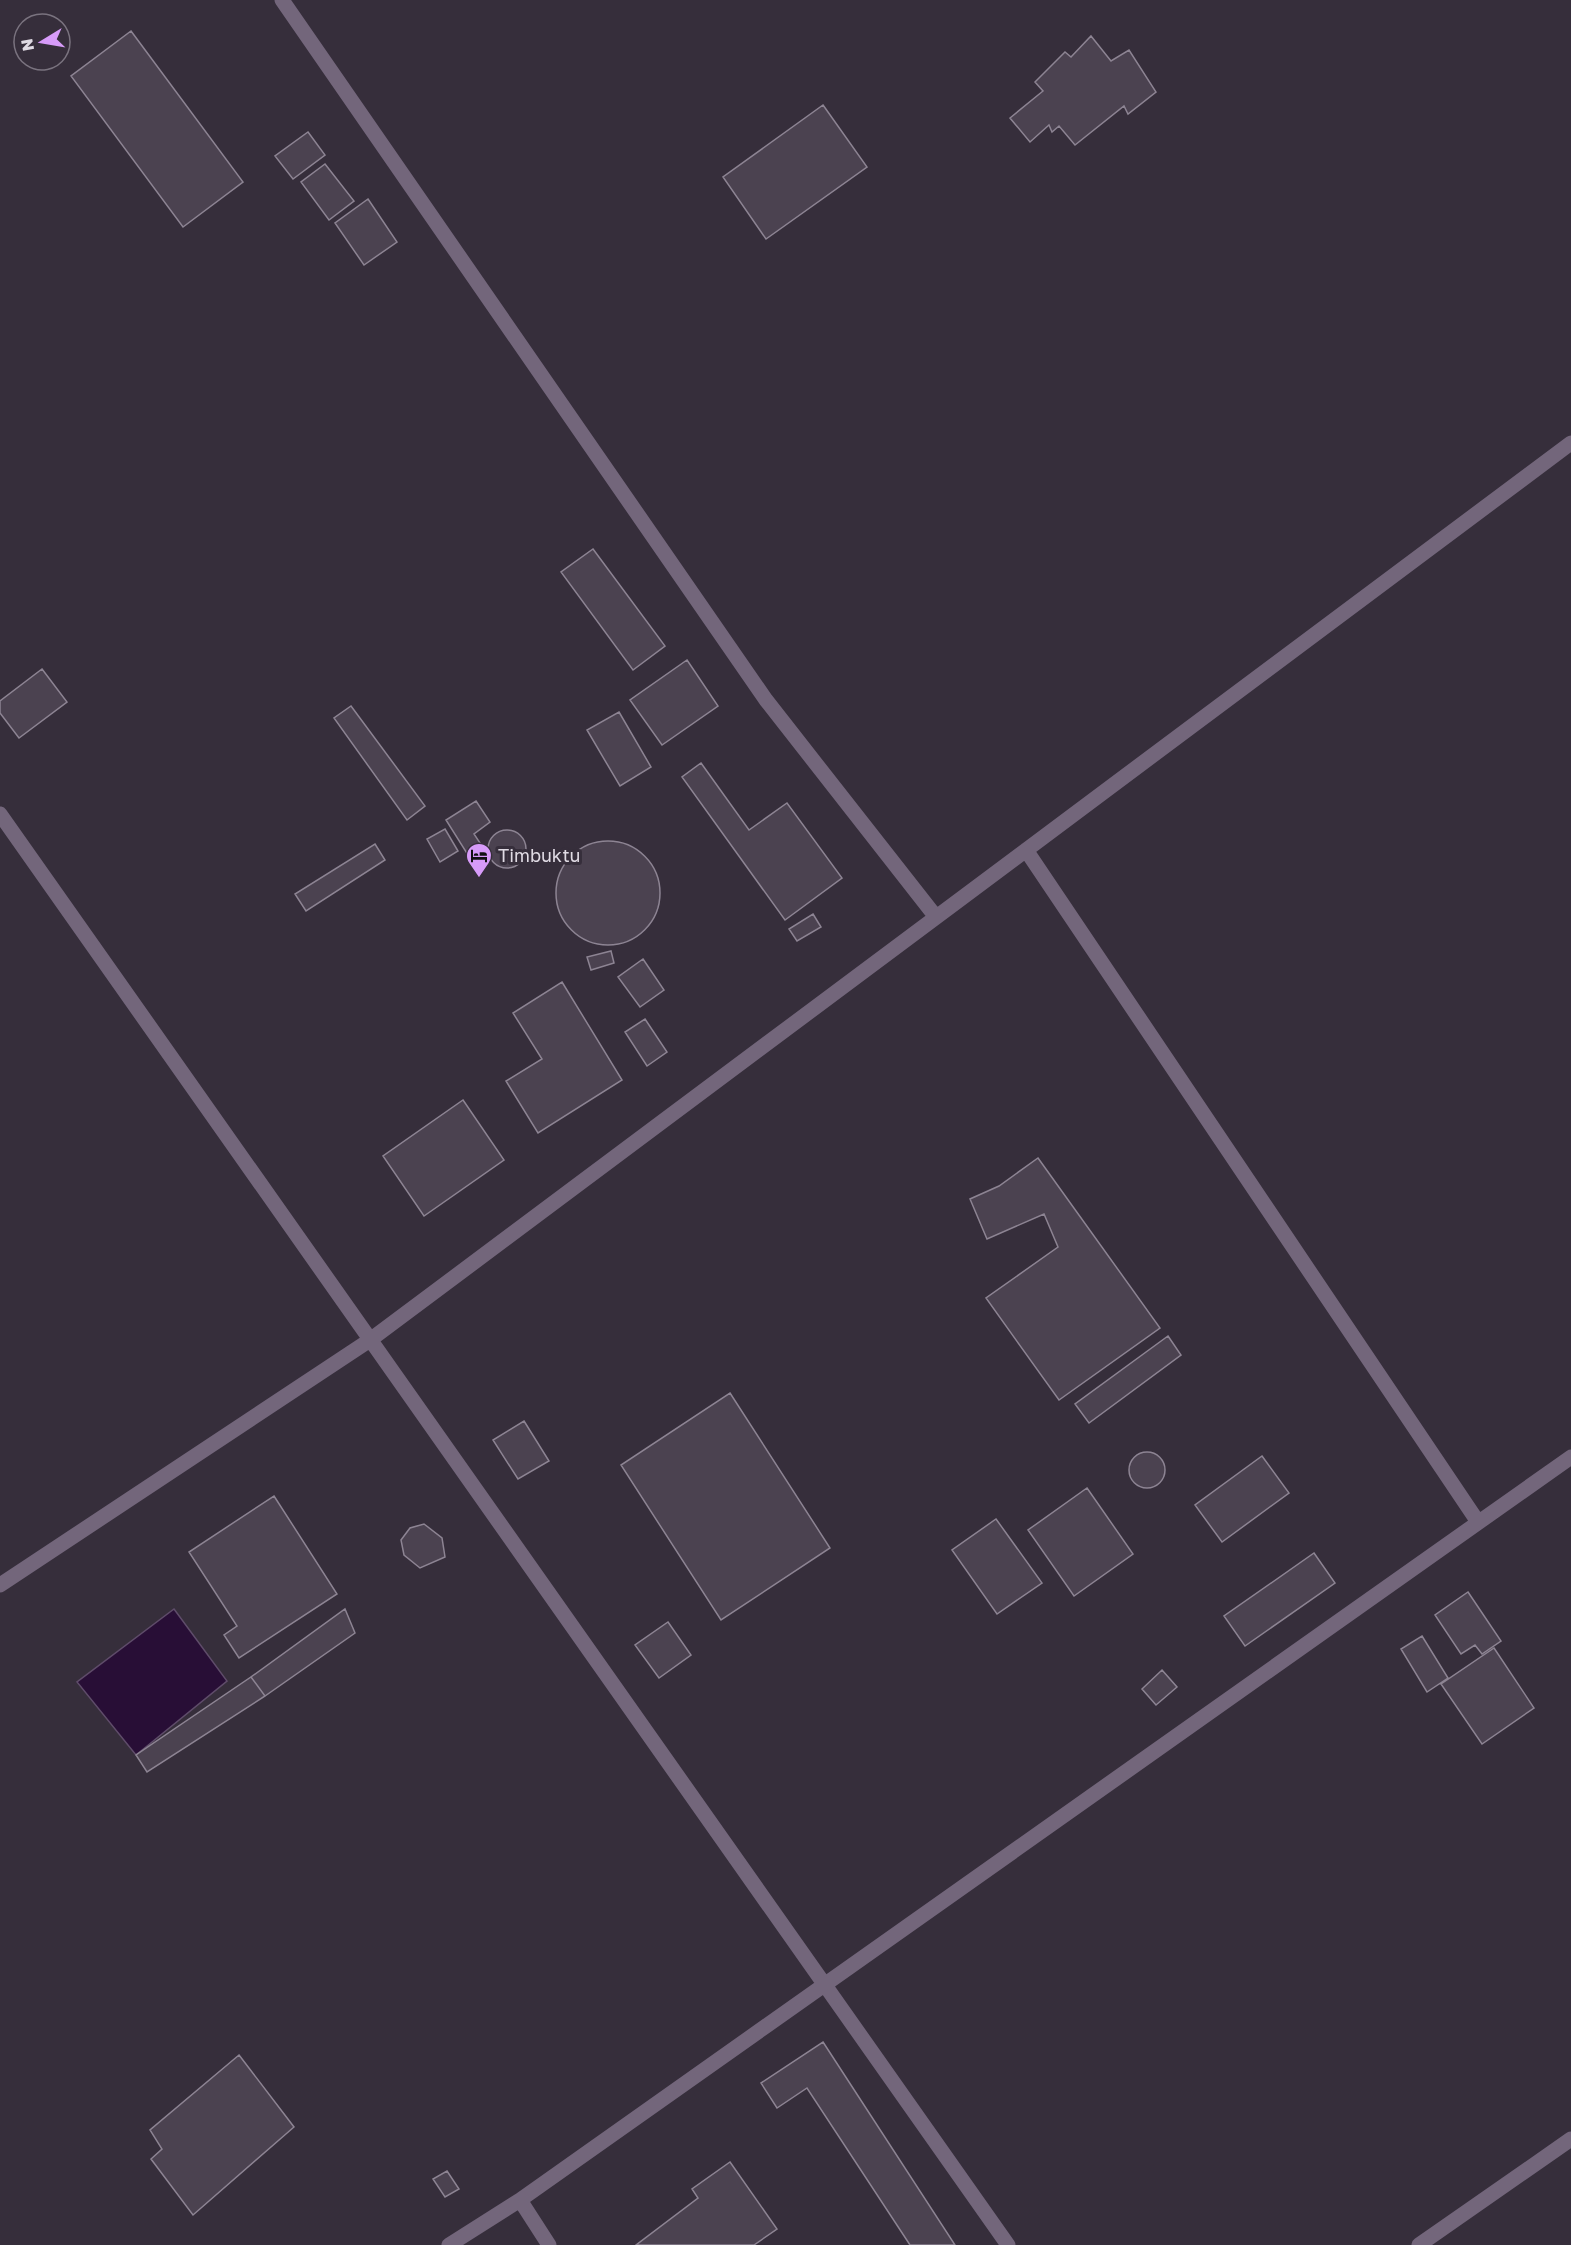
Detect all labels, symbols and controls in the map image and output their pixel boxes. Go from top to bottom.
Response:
north arrow [12,12,72,72]
text: N [16,37,38,53]
hotel icon: Timbuktu [464,841,494,879]
place label: Timbuktu [498,844,581,866]

